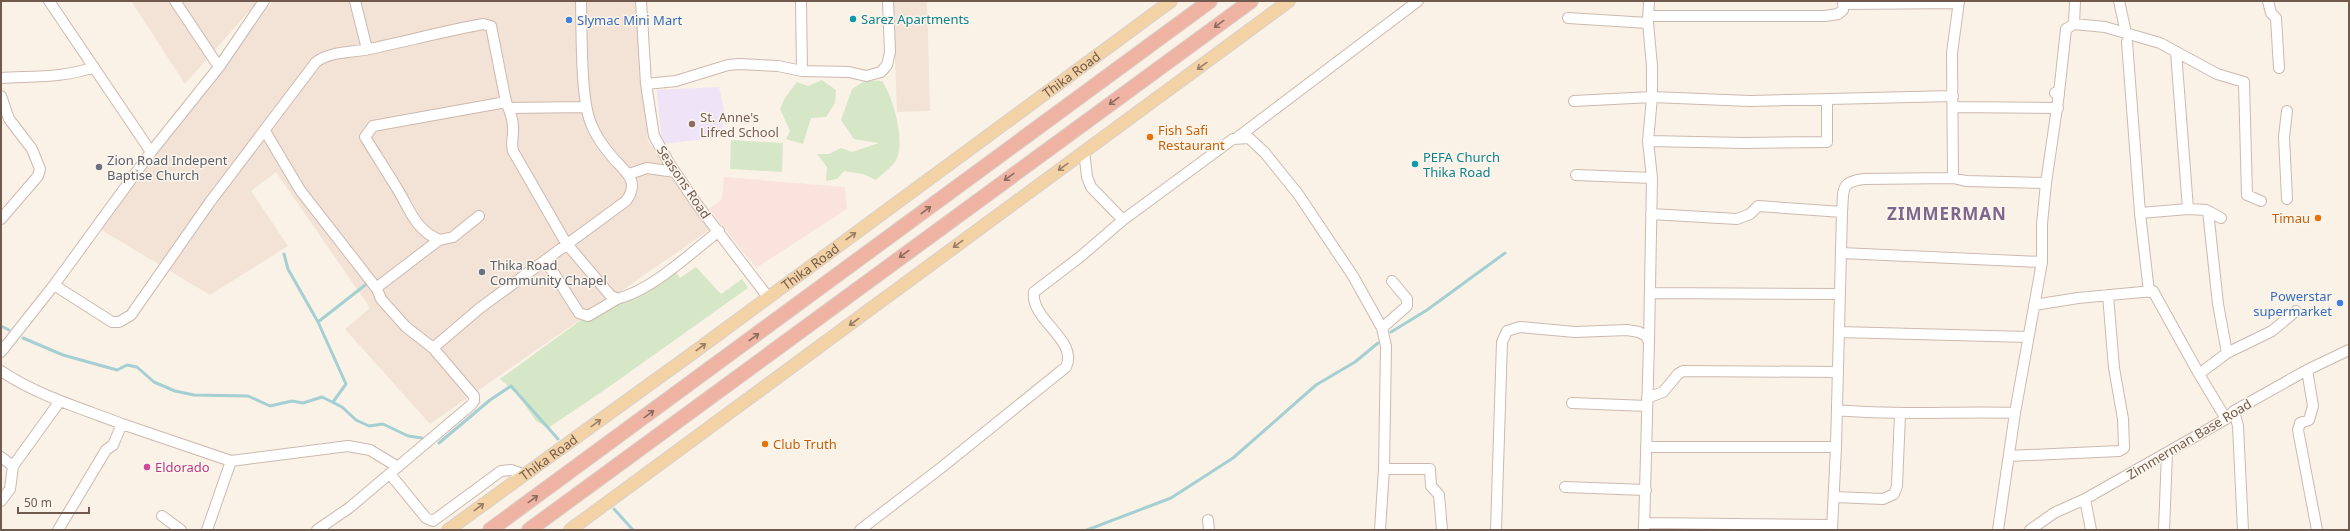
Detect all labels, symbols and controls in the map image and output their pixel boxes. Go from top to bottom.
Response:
place label: Sarez Apartments [861,10,969,28]
place label: Slymac Mini Mart [577,11,683,29]
marker: Sarez Apartments [848,14,858,24]
marker: Slymac Mini Mart [564,15,574,25]
one-way arrow [1214,20,1225,28]
street label: Thika Road [1039,47,1104,102]
one-way arrow [1196,61,1207,70]
one-way arrow [1109,96,1120,105]
place label: St. Anne's Lifred School [700,108,779,141]
marker: St. Anne's Lifred School [687,119,697,129]
place label: Fish Safi Restaurant [1158,121,1225,154]
marker: Fish Safi Restaurant [1145,132,1155,142]
street label: Seasons Road [653,142,715,222]
place label: PEFA Church Thika Road [1423,148,1500,181]
place label: Zion Road Indepent Baptise Church [107,151,228,184]
marker: PEFA Church Thika Road [1410,159,1420,169]
marker: Zion Road Indepent Baptise Church [94,162,104,172]
one-way arrow [1058,163,1069,171]
one-way arrow [1004,173,1015,182]
district label: ZIMMERMAN [1887,202,2007,225]
one-way arrow [921,206,932,214]
place label: Timau [2272,209,2310,227]
marker: Timau [2313,213,2323,223]
one-way arrow [845,232,856,240]
street label: Thika Road [778,239,843,294]
one-way arrow [953,240,964,249]
one-way arrow [899,250,910,258]
place label: Thika Road Community Chapel [490,256,607,289]
marker: Thika Road Community Chapel [477,267,487,277]
place label: Powerstar supermarket [2253,287,2333,320]
marker: Powerstar supermarket [2335,298,2345,308]
one-way arrow [848,318,859,326]
one-way arrow [748,333,759,341]
one-way arrow [696,343,707,351]
street label: Zimmerman Base Road [2123,395,2255,483]
one-way arrow [643,409,654,418]
one-way arrow [590,419,601,427]
street label: Thika Road [516,430,581,484]
place label: Club Truth [773,435,837,453]
marker: Club Truth [760,439,770,449]
place label: Eldorado [155,458,210,476]
marker: Eldorado [142,462,152,472]
scale bar [18,489,89,515]
text: 50 m [24,494,52,511]
one-way arrow [527,495,538,503]
one-way arrow [473,503,484,511]

